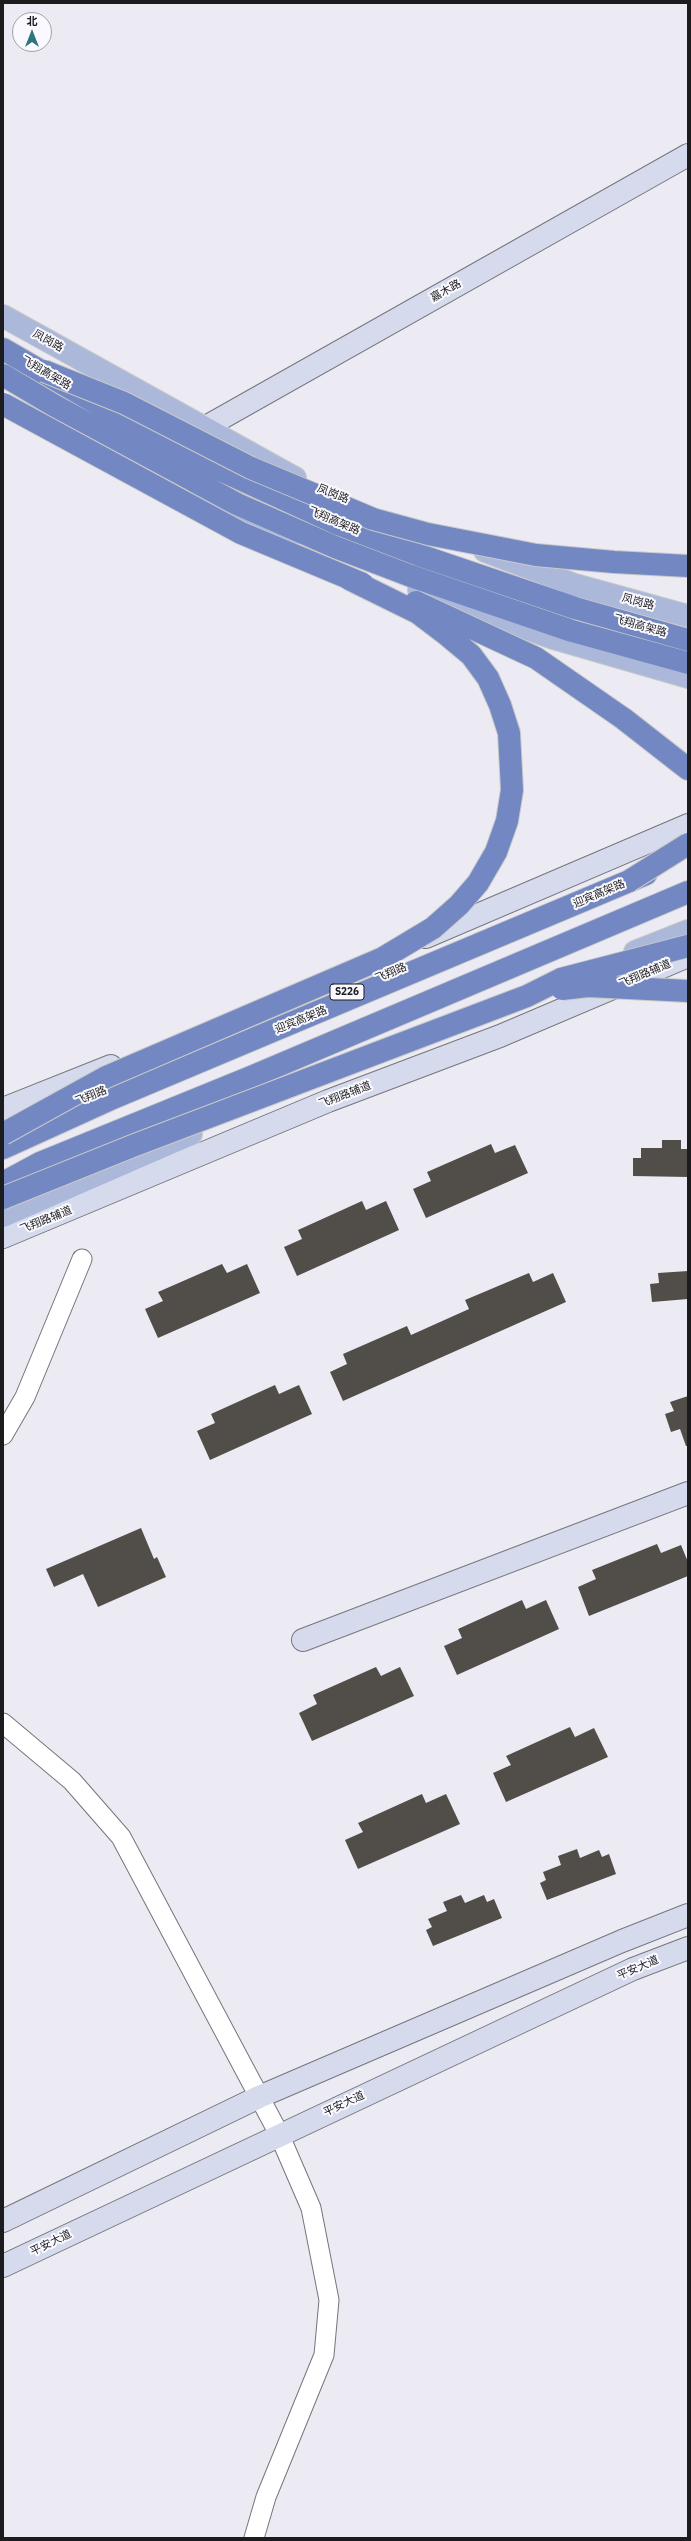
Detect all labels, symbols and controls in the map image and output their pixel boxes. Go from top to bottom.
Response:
north arrow [12,12,52,52]
text: 北 [27,14,38,28]
street label: 嘉木路 [428,277,464,305]
street label: 凤岗路 [30,327,66,355]
street label: 飞翔高架路 [19,354,73,392]
street label: 凤岗路 [315,482,351,506]
street label: 飞翔高架路 [306,504,362,538]
street label: 凤岗路 [620,591,656,613]
street label: 飞翔高架路 [612,612,668,640]
street label: 迎宾高架路 [571,877,627,911]
street label: 飞翔路辅道 [617,957,673,991]
street label: 飞翔路 [373,960,409,986]
road number: S226 [330,984,364,1000]
street label: 迎宾高架路 [273,1004,329,1036]
street label: 飞翔路辅道 [317,1079,373,1111]
street label: 飞翔路 [73,1084,109,1108]
street label: 飞翔路辅道 [18,1204,74,1236]
street label: 平安大道 [615,1953,661,1983]
street label: 平安大道 [321,2089,367,2119]
street label: 平安大道 [28,2227,74,2259]

